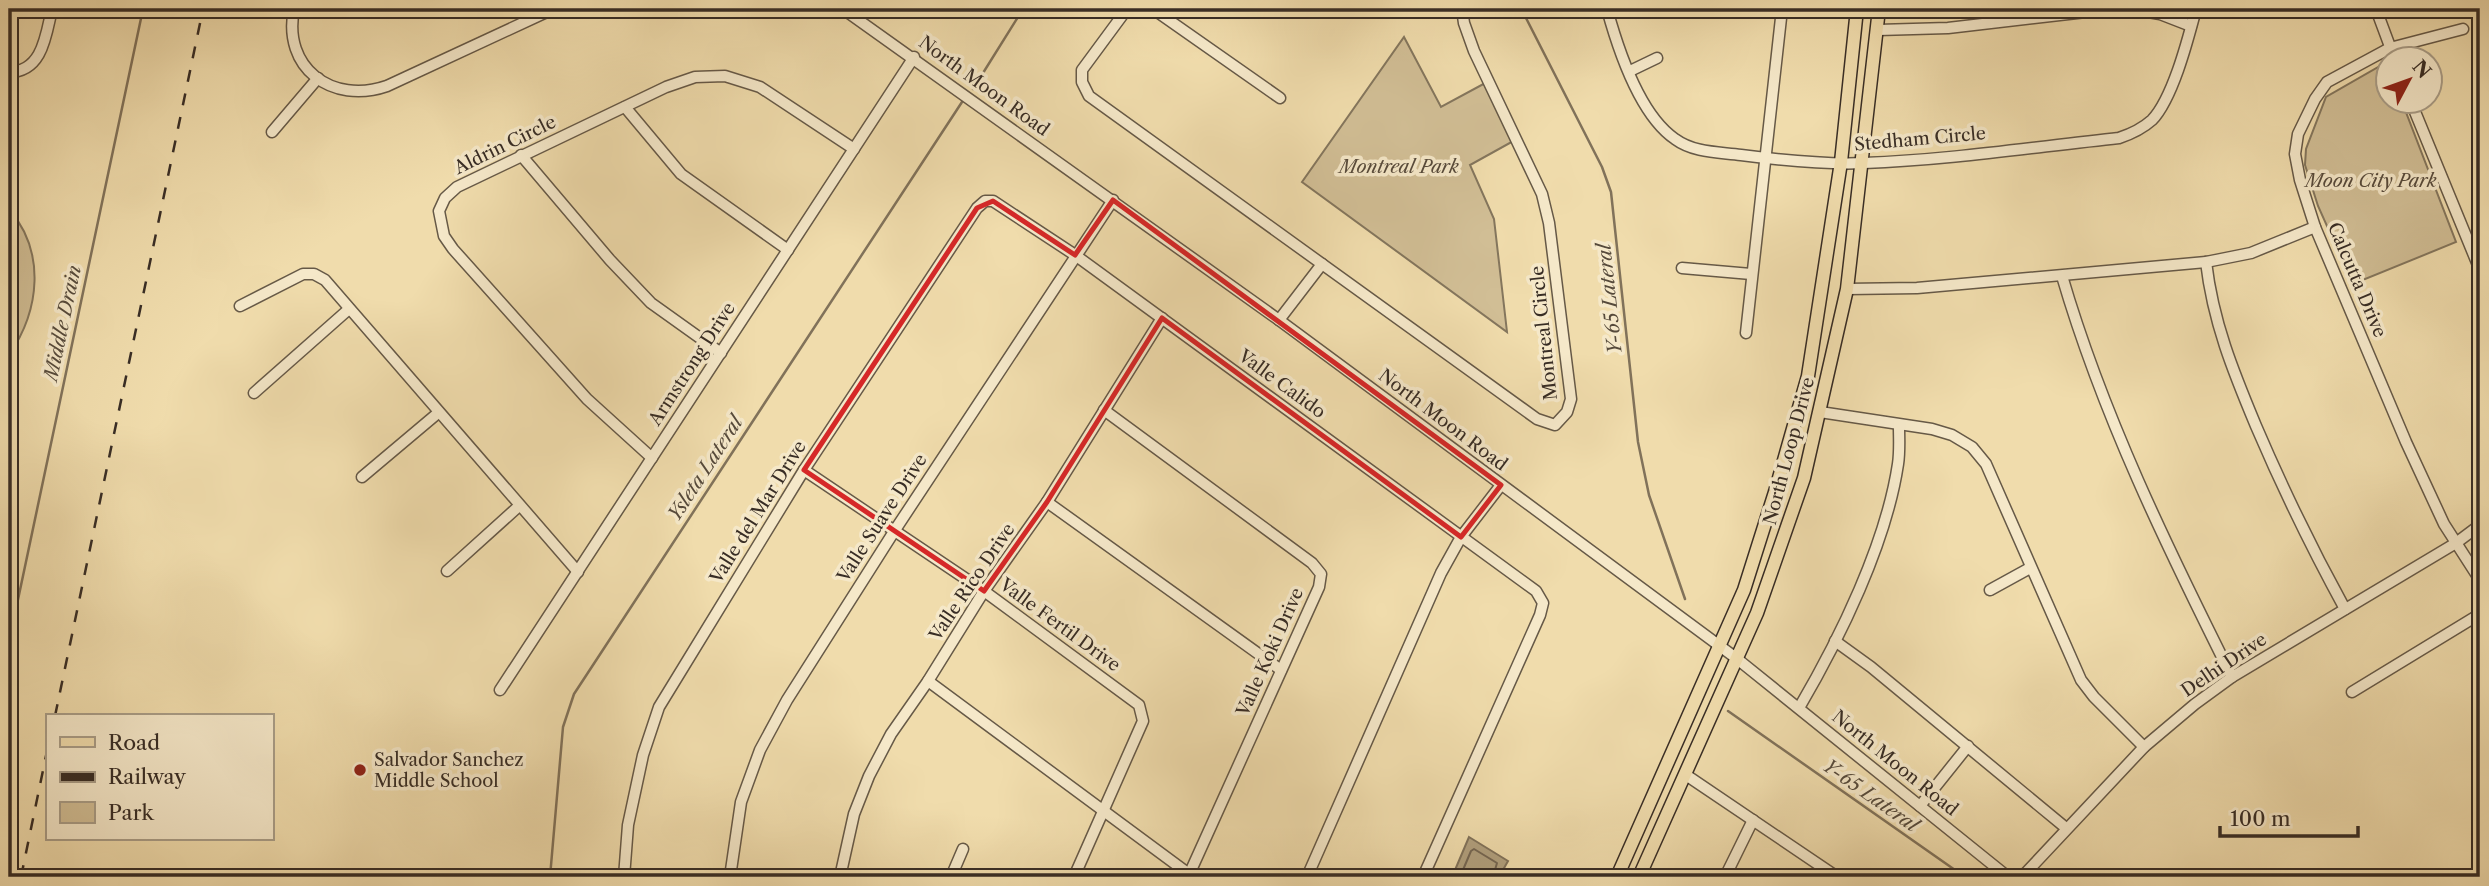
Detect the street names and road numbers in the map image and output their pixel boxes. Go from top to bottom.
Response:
street label: North Moon Road [914,31,1054,141]
street label: Aldrin Circle [450,111,559,180]
street label: Stedham Circle [1853,122,1987,156]
street label: Calcutta Drive [2323,219,2391,341]
street label: Montreal Circle [1526,265,1562,401]
street label: Armstrong Drive [643,298,740,431]
street label: Valle Calido [1233,344,1330,423]
street label: North Moon Road [1374,364,1512,476]
street label: North Loop Drive [1759,375,1819,527]
street label: Valle del Mar Drive [705,437,811,588]
street label: Valle Suave Drive [832,450,932,587]
street label: Valle Rico Drive [924,519,1019,646]
street label: Valle Fertil Drive [995,573,1125,676]
street label: Valle Koki Drive [1231,584,1308,721]
street label: Delhi Drive [2177,628,2271,702]
street label: North Moon Road [1828,705,1963,821]

